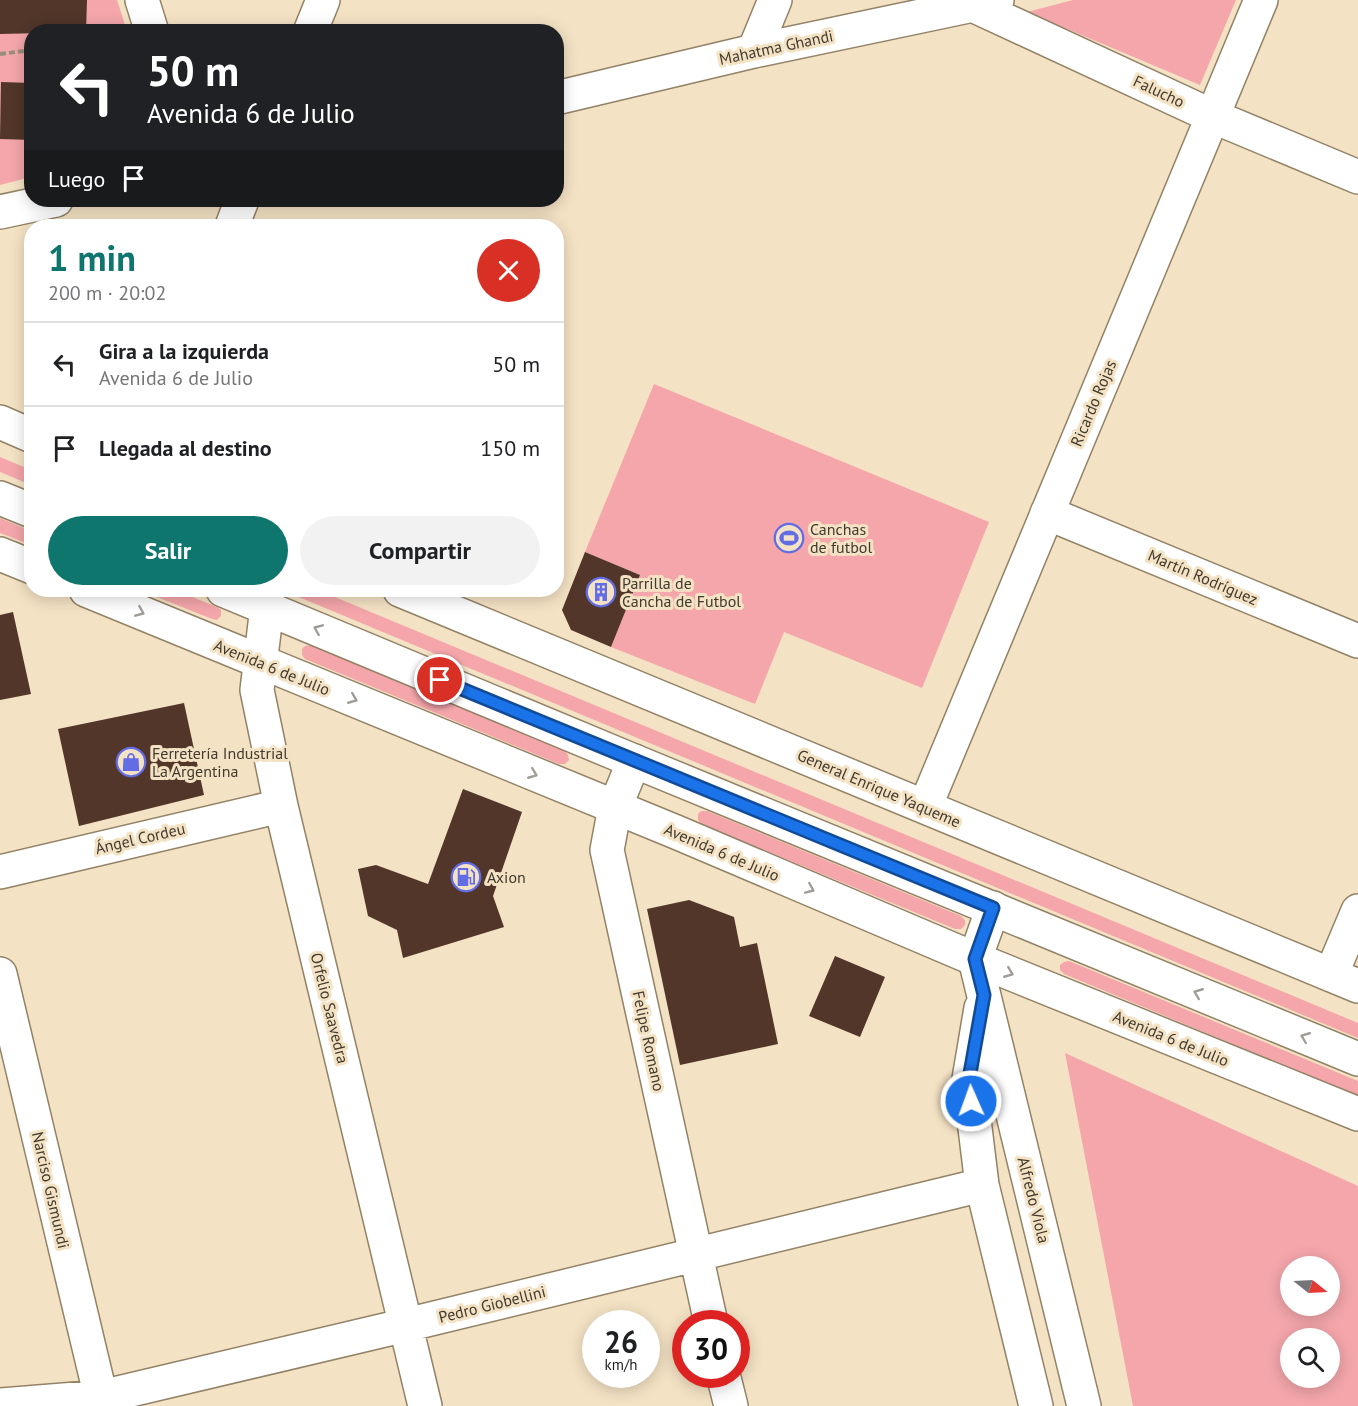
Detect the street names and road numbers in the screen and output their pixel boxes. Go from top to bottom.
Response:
street label: Mahatma Ghandi [717,25,835,69]
street label: Falucho [1130,71,1188,111]
street label: Ricardo Rojas [1066,356,1120,449]
street label: Martín Rodríguez [1145,545,1261,609]
street label: Avenida 6 de Julio [211,635,333,699]
street label: General Enrique Yaqueme [794,745,964,831]
street label: Ángel Cordeu [93,818,187,858]
street label: Avenida 6 de Julio [661,819,783,885]
street label: Orfelio Saavedra [307,951,353,1065]
street label: Felipe Romano [629,989,669,1093]
street label: Avenida 6 de Julio [1110,1006,1232,1070]
street label: Narciso Gismundi [28,1130,74,1250]
street label: Alfredo Viola [1014,1155,1054,1245]
street label: Pedro Giobellini [436,1281,548,1327]

